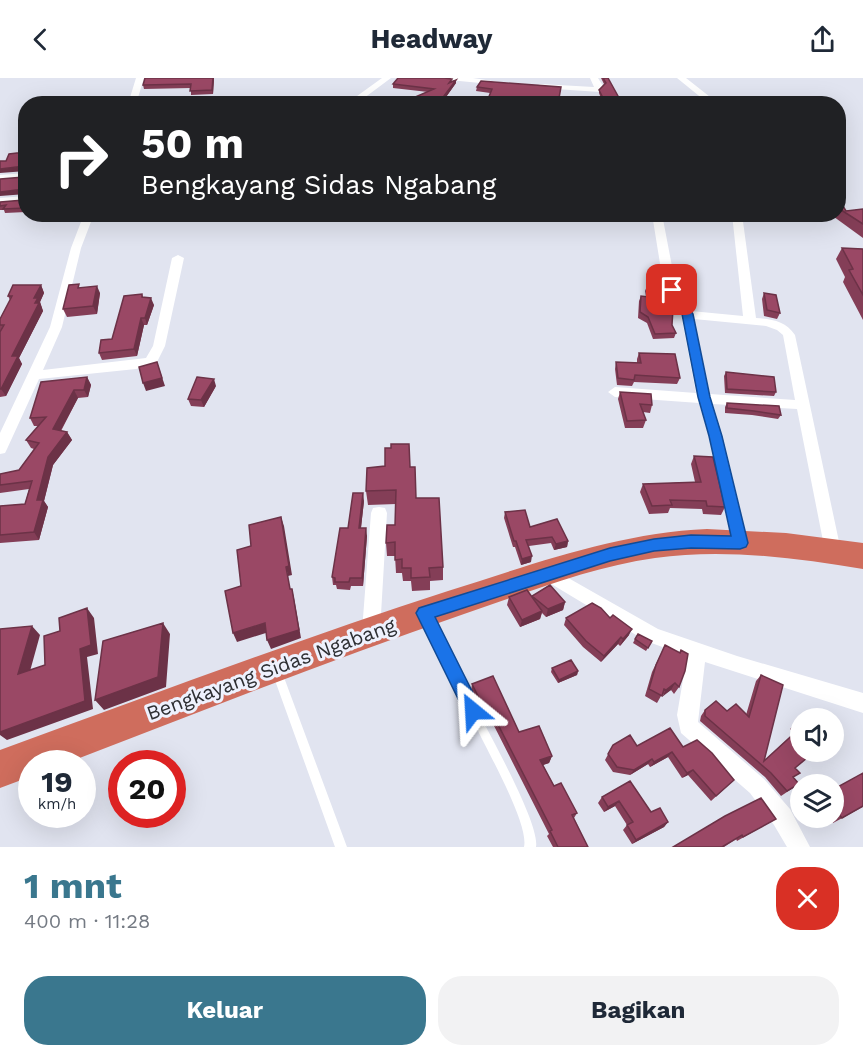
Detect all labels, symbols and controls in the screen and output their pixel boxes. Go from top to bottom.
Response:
icon: back [24,23,57,56]
text: Headway [370,23,493,55]
icon: share [806,23,839,56]
text: 50 m [141,119,244,168]
icon: right [42,120,120,198]
text: Bengkayang Sidas Ngabang [141,169,496,201]
pin [646,264,697,315]
icon: arrive [655,273,688,306]
street label: Bengkayang Sidas Ngabang [143,613,399,725]
position arrow [441,679,505,743]
map controls [790,708,844,828]
button: sound [790,708,844,762]
speed limit sign: 20 [108,750,186,828]
text: 19 [41,764,73,799]
button: layers [790,774,844,828]
text: km/h [38,795,76,813]
text: 1 mnt [24,865,122,907]
button: close [776,867,839,930]
text: 400 m · 11:28 [24,909,150,933]
button: Keluar [24,976,426,1045]
button: Bagikan [438,976,839,1045]

